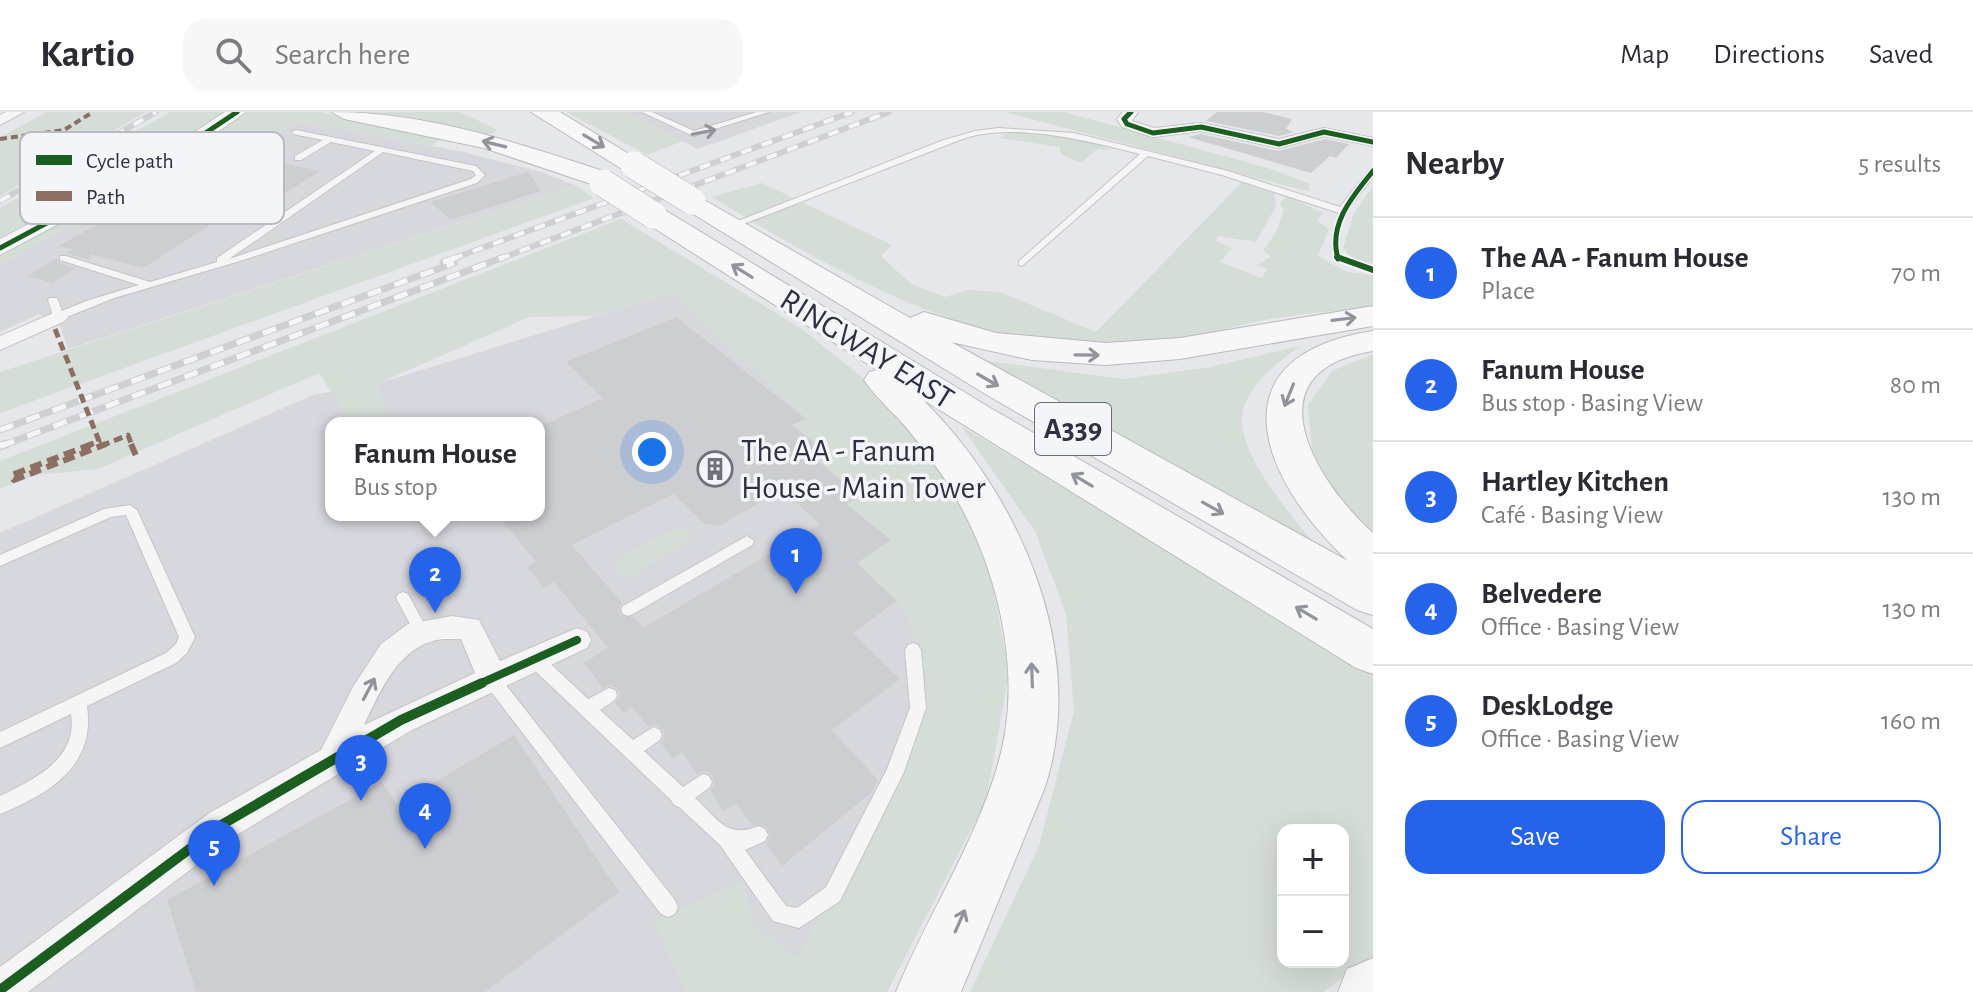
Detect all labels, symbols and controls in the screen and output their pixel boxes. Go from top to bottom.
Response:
search box [183,19,743,91]
icon: search [211,33,255,77]
text: Kartio [40,36,135,74]
text: Search here [275,40,410,70]
text: Map [1620,41,1669,69]
text: Directions [1713,41,1825,69]
text: Saved [1869,41,1933,69]
one-way arrow [691,123,717,138]
legend [20,132,284,224]
one-way arrow [582,133,605,149]
one-way arrow [481,135,507,150]
text: Nearby [1405,147,1504,181]
text: Cycle path [86,150,174,172]
text: 5 results [1858,151,1941,177]
text: Path [86,186,126,208]
text: The AA - Fanum House [1481,243,1749,273]
text: 1 [1426,260,1436,286]
text: 70 m [1891,260,1941,286]
one-way arrow [731,262,753,279]
text: Place [1481,278,1535,304]
street label: RINGWAY EAST [775,283,960,415]
one-way arrow [1331,311,1356,326]
one-way arrow [1073,347,1100,362]
text: Fanum House [1481,355,1645,385]
one-way arrow [976,372,999,388]
text: 2 [1425,372,1437,398]
text: 80 m [1890,372,1941,398]
one-way arrow [1280,382,1295,407]
text: Bus stop · Basing View [1481,390,1703,416]
road number: A339 [1035,403,1111,455]
popup [325,417,545,521]
your location [632,432,672,472]
place label: The AA - Fanum House - Main Tower [741,435,986,504]
text: Fanum House [353,439,517,469]
building icon: The AA - Fanum House - Main Tower [696,450,734,488]
text: Hartley Kitchen [1481,467,1669,497]
one-way arrow [1071,472,1094,488]
text: Bus stop [353,474,438,500]
text: 3 [1425,484,1437,510]
text: 130 m [1883,484,1941,510]
one-way arrow [1201,501,1225,517]
text: Café · Basing View [1481,502,1663,528]
pin: 1 [770,528,822,594]
pin: 2 [409,547,461,613]
text: Belvedere [1481,579,1602,609]
text: 4 [1424,596,1438,622]
text: 130 m [1883,596,1941,622]
one-way arrow [1295,605,1318,621]
text: Office · Basing View [1481,614,1679,640]
one-way arrow [1024,662,1039,689]
one-way arrow [361,677,377,701]
text: DeskLodge [1481,691,1613,721]
text: 5 [1425,708,1437,734]
text: 160 m [1881,708,1941,734]
text: Office · Basing View [1481,726,1679,752]
pin: 3 [335,735,387,801]
pin: 4 [399,783,451,849]
button: Save [1405,800,1665,874]
button: Share [1681,800,1941,874]
pin: 5 [188,820,240,886]
map controls [1277,824,1349,968]
button: + [1277,824,1349,896]
button: − [1277,896,1349,968]
one-way arrow [954,909,969,934]

